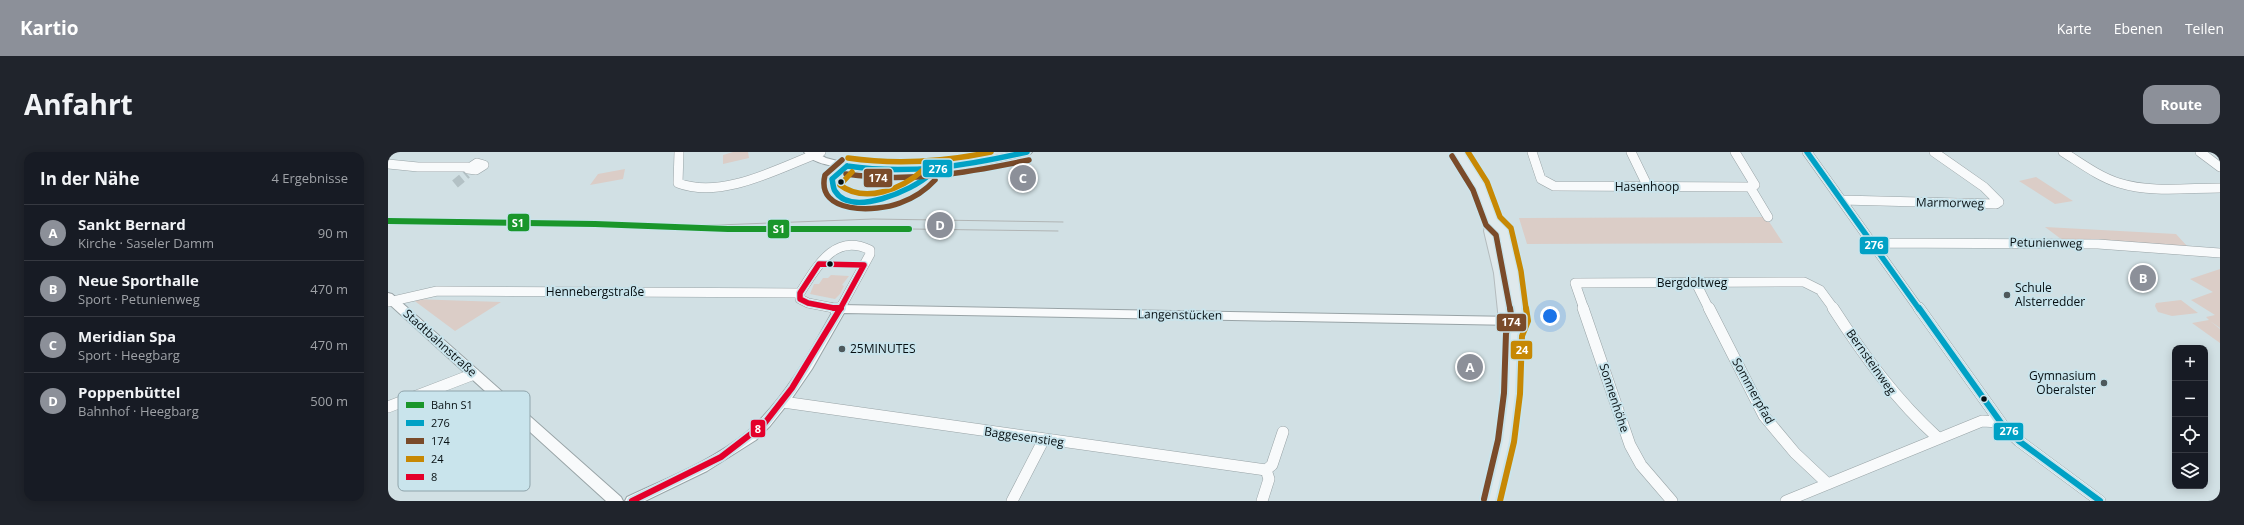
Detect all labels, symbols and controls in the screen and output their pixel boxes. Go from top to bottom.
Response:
text: Kartio [20,15,79,41]
text: Karte [2057,19,2092,38]
text: Ebenen [2114,19,2163,38]
text: Teilen [2185,19,2224,38]
text: Anfahrt [24,85,133,123]
button: Route [2143,85,2220,124]
line badge: 276 [922,159,953,178]
text: 276 [929,161,947,176]
pin: C [1010,163,1036,193]
text: In der Nähe [40,167,139,190]
line badge: 174 [863,168,893,188]
text: 4 Ergebnisse [271,169,348,187]
text: 174 [869,170,888,185]
unlabelled marker [836,177,846,187]
street label: Hasenhoop [1615,178,1679,195]
street label: Marmorweg [1916,193,1985,212]
pin: D [927,210,953,240]
line badge: S1 [507,213,530,232]
text: Sankt Bernard [78,214,186,234]
text: S1 [512,215,524,230]
line badge: S1 [767,219,790,239]
text: S1 [773,221,785,236]
text: A [49,224,57,242]
text: 90 m [318,224,348,242]
street label: Petunienweg [2010,233,2083,252]
text: Kirche · Saseler Damm [78,234,214,252]
line badge: 276 [1859,236,1889,255]
text: 276 [1865,237,1883,252]
unlabelled marker [825,259,835,269]
pin: B [2130,263,2156,293]
text: Neue Sporthalle [78,270,199,290]
street label: Bergdoltweg [1657,274,1728,291]
place label: Schule Alsterredder [2015,279,2085,310]
text: B [49,280,57,298]
text: 470 m [310,280,348,298]
street label: Hennebergstraße [546,283,644,300]
text: Sport · Petunienweg [78,290,200,308]
marker: Schule Alsterredder [2002,290,2012,300]
street label: Stadtbahnstraße [400,305,481,380]
street label: Langenstücken [1138,305,1222,324]
your location [1540,306,1560,326]
line badge: 174 [1496,313,1527,332]
text: 174 [1502,314,1521,329]
text: Meridian Spa [78,326,176,346]
street label: Bernsteinweg [1843,326,1901,398]
text: C [49,336,57,354]
text: 470 m [310,336,348,354]
place label: 25MINUTES [850,340,916,357]
line badge: 24 [1510,340,1533,360]
text: 24 [1516,342,1529,357]
marker: 25MINUTES [837,344,847,354]
map controls [2172,345,2208,489]
button: + [2172,345,2208,381]
text: Sport · Heegbarg [78,346,180,364]
pin: A [1457,352,1483,382]
street label: Sommerpfad [1728,355,1779,427]
street label: Sonnenhöhe [1595,361,1634,435]
place label: Gymnasium Oberalster [2029,367,2096,398]
marker: Gymnasium Oberalster [2099,378,2109,388]
button: − [2172,381,2208,417]
text: Poppenbüttel [78,382,180,402]
legend [398,391,530,491]
text: D [48,392,58,410]
text: 500 m [310,392,348,410]
unlabelled marker [1979,394,1989,404]
text: Bahn S1 [431,397,473,412]
text: Bahnhof · Heegbarg [78,402,199,420]
text: 276 [431,415,450,430]
button: locate [2172,417,2208,453]
line badge: 8 [750,419,766,438]
text: 8 [755,421,761,436]
line badge: 276 [1993,422,2024,441]
street label: Baggesenstieg [983,423,1065,451]
text: 276 [2000,423,2018,438]
text: 174 [431,433,451,448]
text: 24 [431,451,444,466]
button: layers [2172,453,2208,489]
text: 8 [431,469,437,484]

